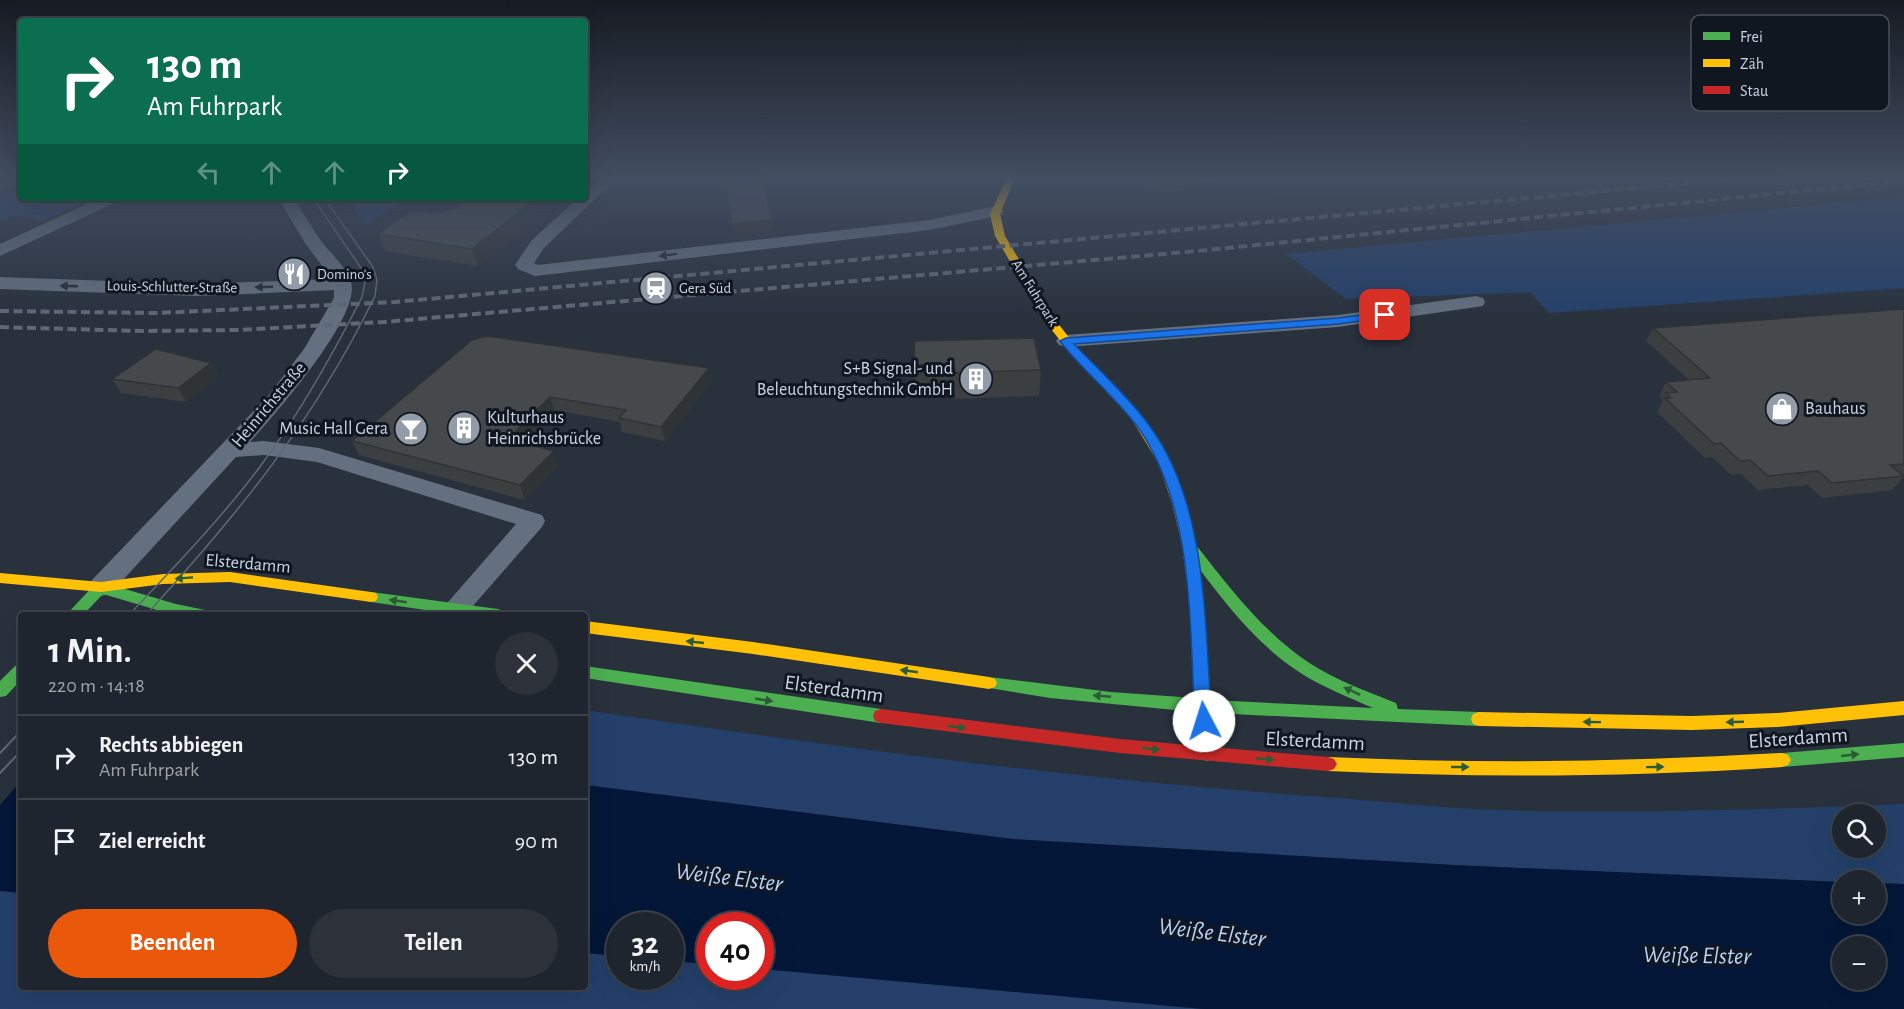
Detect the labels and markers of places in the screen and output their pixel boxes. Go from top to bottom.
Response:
restaurant icon: Domino's [276,256,312,292]
place label: Domino's [317,267,372,282]
station icon: Gera Süd [638,270,674,306]
place label: Gera Süd [679,281,731,296]
pin [1359,289,1410,340]
place label: S+B Signal- und Beleuchtungstechnik GmbH [757,360,953,399]
building icon: S+B Signal- und Beleuchtungstechnik GmbH [958,361,994,397]
shop icon: Bauhaus [1764,391,1800,427]
place label: Bauhaus [1805,400,1866,418]
place label: Kulturhaus Heinrichsbrücke [487,409,601,448]
building icon: Kulturhaus Heinrichsbrücke [446,410,482,446]
bar icon: Music Hall Gera [393,411,429,447]
place label: Music Hall Gera [279,420,388,438]

